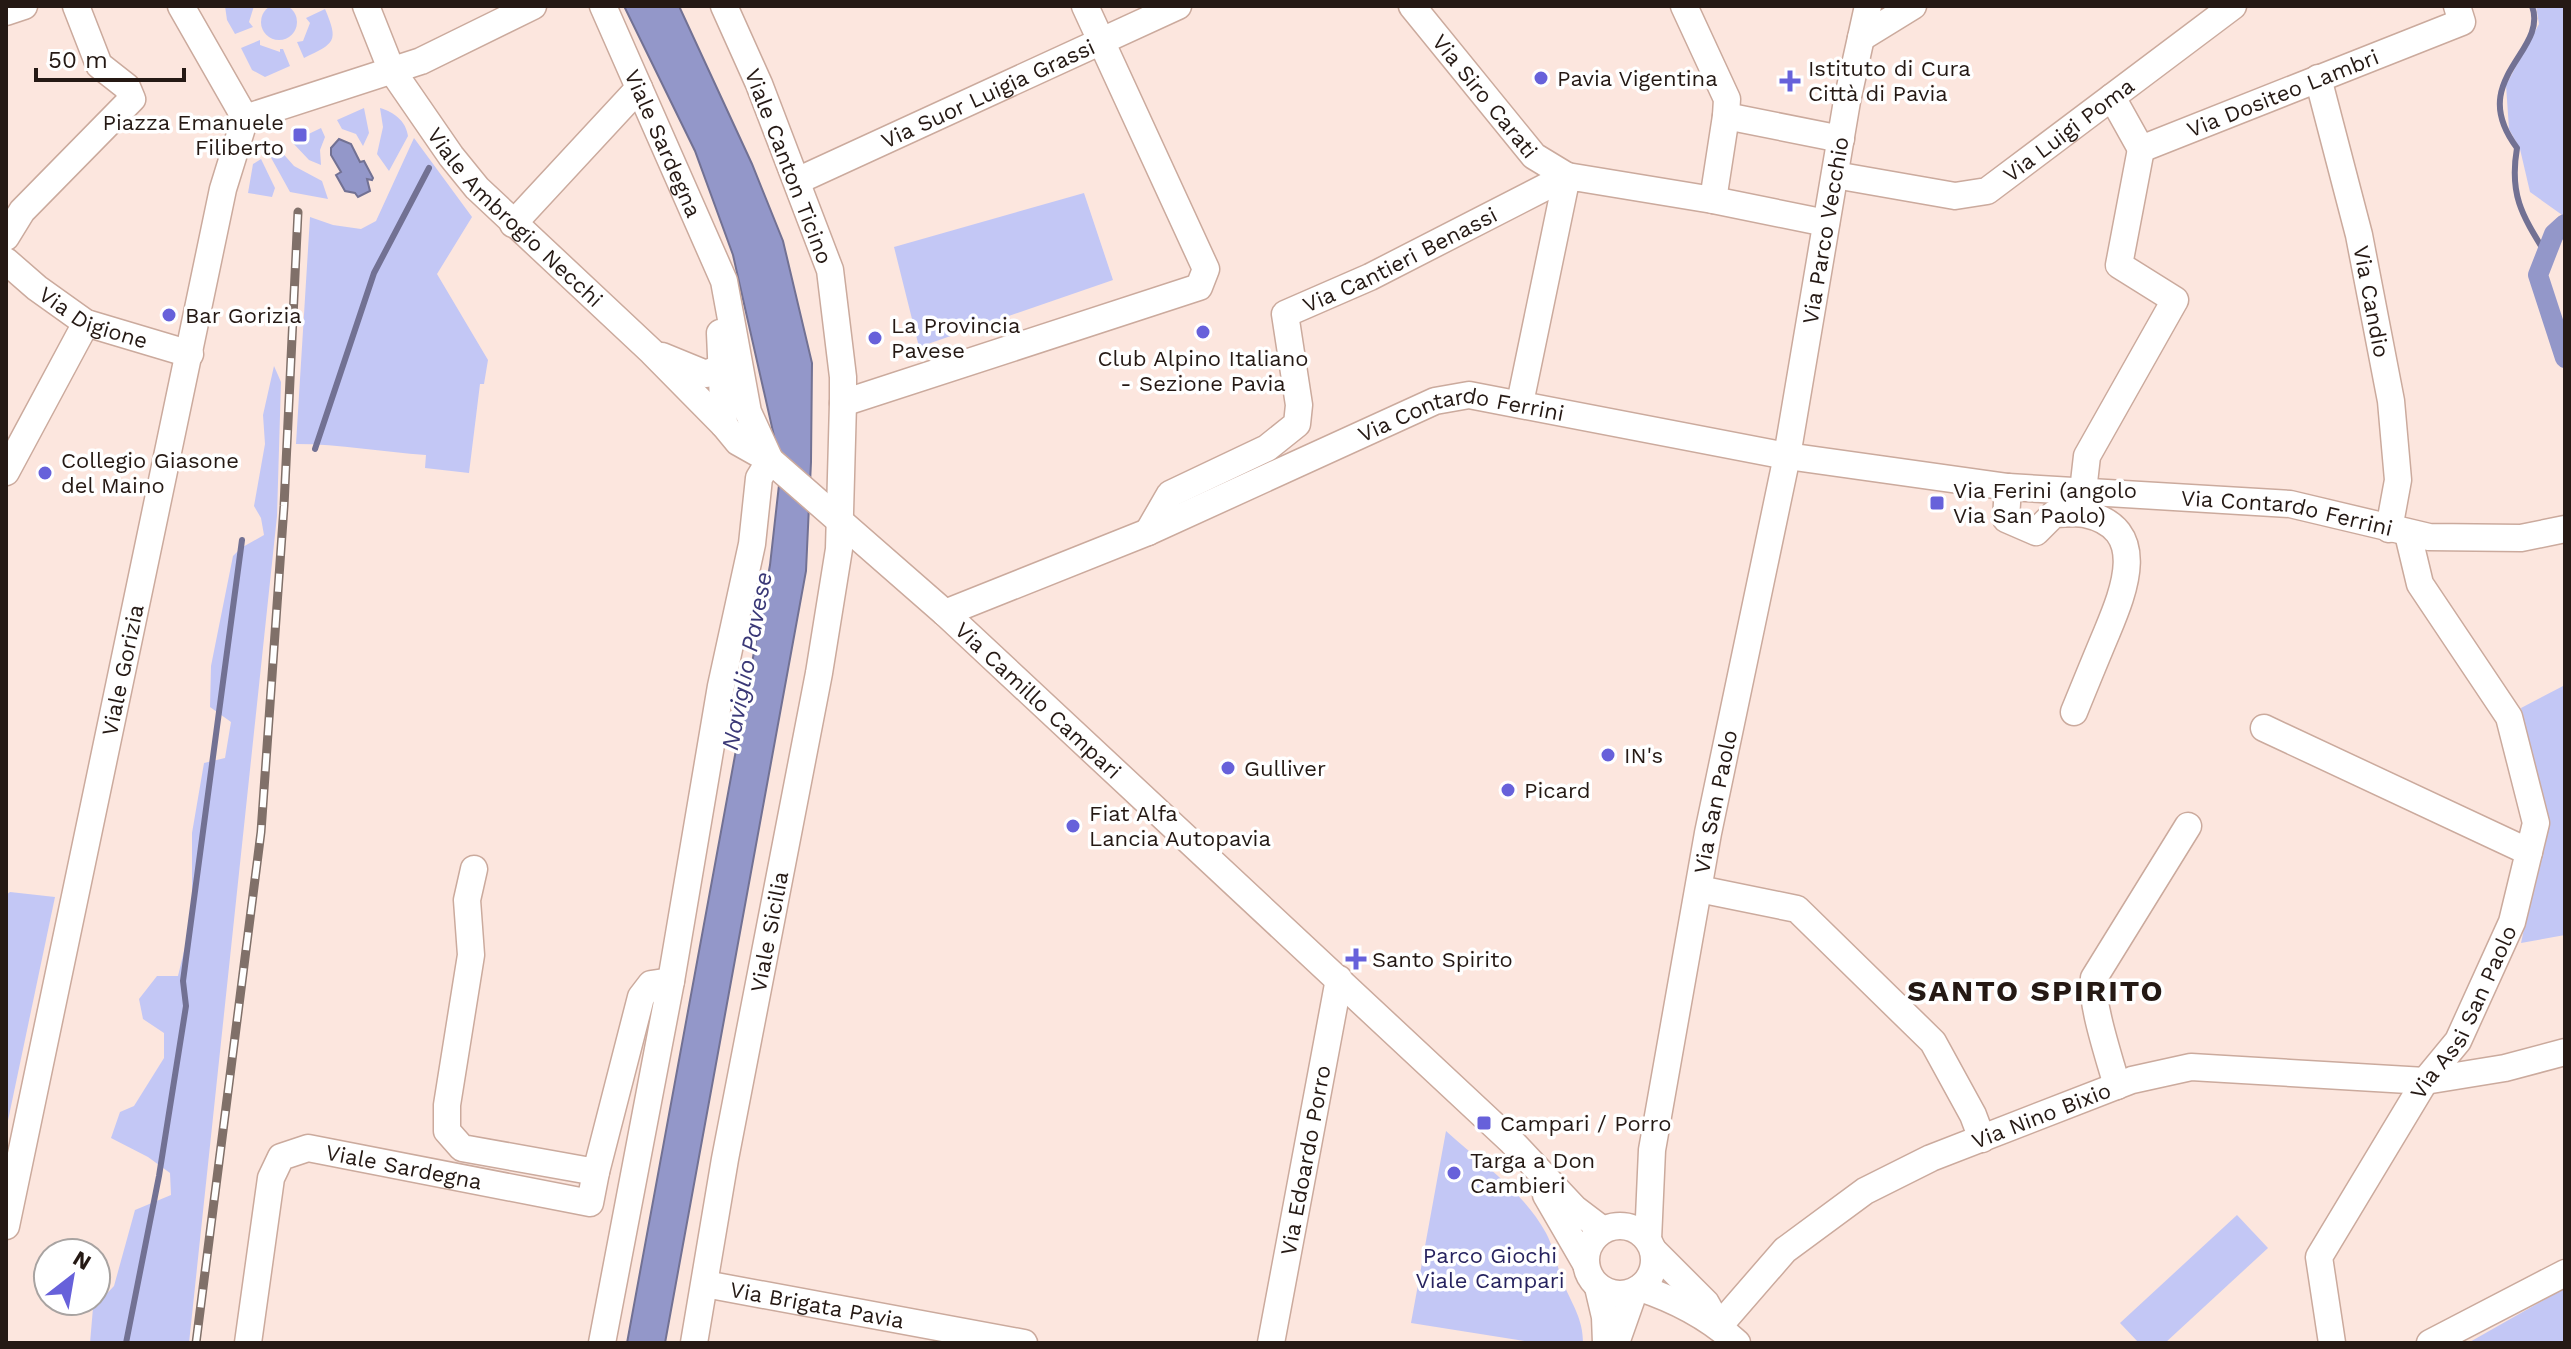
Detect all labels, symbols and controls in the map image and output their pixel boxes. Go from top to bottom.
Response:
street label: Via Siro Carati [1427,29,1542,163]
scale bar [36,32,184,82]
street label: Via Suor Luigia Grassi [877,34,1099,154]
street label: Via Dositeo Lambri [2184,44,2382,143]
text: 50 m [48,46,108,74]
place label: Istituto di Cura Città di Pavia [1808,56,1971,106]
street label: Viale Canton Ticino [740,65,837,267]
street label: Viale Sardegna [620,66,706,221]
place label: Pavia Vigentina [1557,66,1718,91]
marker: Pavia Vigentina [1532,69,1550,87]
marker: Istituto di Cura Città di Pavia [1779,70,1801,92]
street label: Via Luigi Poma [1998,73,2139,187]
place label: Piazza Emanuele Filiberto [103,110,284,160]
street label: Viale Ambrogio Necchi [422,123,608,312]
marker: Piazza Emanuele Filiberto [291,126,309,144]
street label: Via Parco Vecchio [1797,135,1854,326]
street label: Via Cantieri Benassi [1299,202,1501,318]
street label: Via Candio [2348,243,2394,360]
street label: Via Digione [34,282,151,354]
place label: Bar Gorizia [185,303,302,328]
marker: Bar Gorizia [160,306,178,324]
place label: La Provincia Pavese [891,313,1020,363]
marker: Club Alpino Italiano - Sezione Pavia [1194,323,1212,341]
marker: La Provincia Pavese [866,329,884,347]
place label: Club Alpino Italiano - Sezione Pavia [1097,346,1309,396]
street label: Via Contardo Ferrini [1354,382,1566,447]
place label: Collegio Giasone del Maino [61,448,239,498]
marker: Collegio Giasone del Maino [36,464,54,482]
place label: Via Ferini (angolo Via San Paolo) [1953,478,2137,528]
street label: Via Contardo Ferrini [2180,485,2395,541]
marker: Via Ferini (angolo Via San Paolo) [1928,494,1946,512]
water label: Naviglio Pavese [716,569,778,753]
street label: Viale Gorizia [97,602,149,738]
street label: Via Camillo Campari [950,617,1126,784]
street label: Via San Paolo [1689,728,1742,876]
place label: IN's [1624,743,1663,768]
marker: IN's [1599,746,1617,764]
place label: Gulliver [1244,756,1326,781]
marker: Gulliver [1219,759,1237,777]
place label: Picard [1524,778,1590,803]
marker: Picard [1499,781,1517,799]
place label: Fiat Alfa Lancia Autopavia [1089,801,1271,851]
marker: Fiat Alfa Lancia Autopavia [1064,817,1082,835]
street label: Viale Sicilia [746,869,793,994]
street label: Via Assi San Paolo [2405,921,2522,1104]
place label: Santo Spirito [1372,947,1513,972]
marker: Santo Spirito [1347,950,1365,968]
district label: SANTO SPIRITO [1907,973,2165,1008]
street label: Via Edoardo Porro [1276,1063,1336,1257]
street label: Via Nino Bixio [1968,1077,2114,1154]
place label: Campari / Porro [1500,1111,1671,1136]
marker: Campari / Porro [1475,1114,1493,1132]
street label: Viale Sardegna [323,1140,484,1195]
place label: Targa a Don Cambieri [1470,1148,1595,1198]
marker: Targa a Don Cambieri [1445,1164,1463,1182]
north arrow [32,1237,112,1317]
park label: Parco Giochi Viale Campari [1415,1243,1565,1293]
text: N [69,1245,95,1275]
street label: Via Brigata Pavia [728,1277,906,1334]

